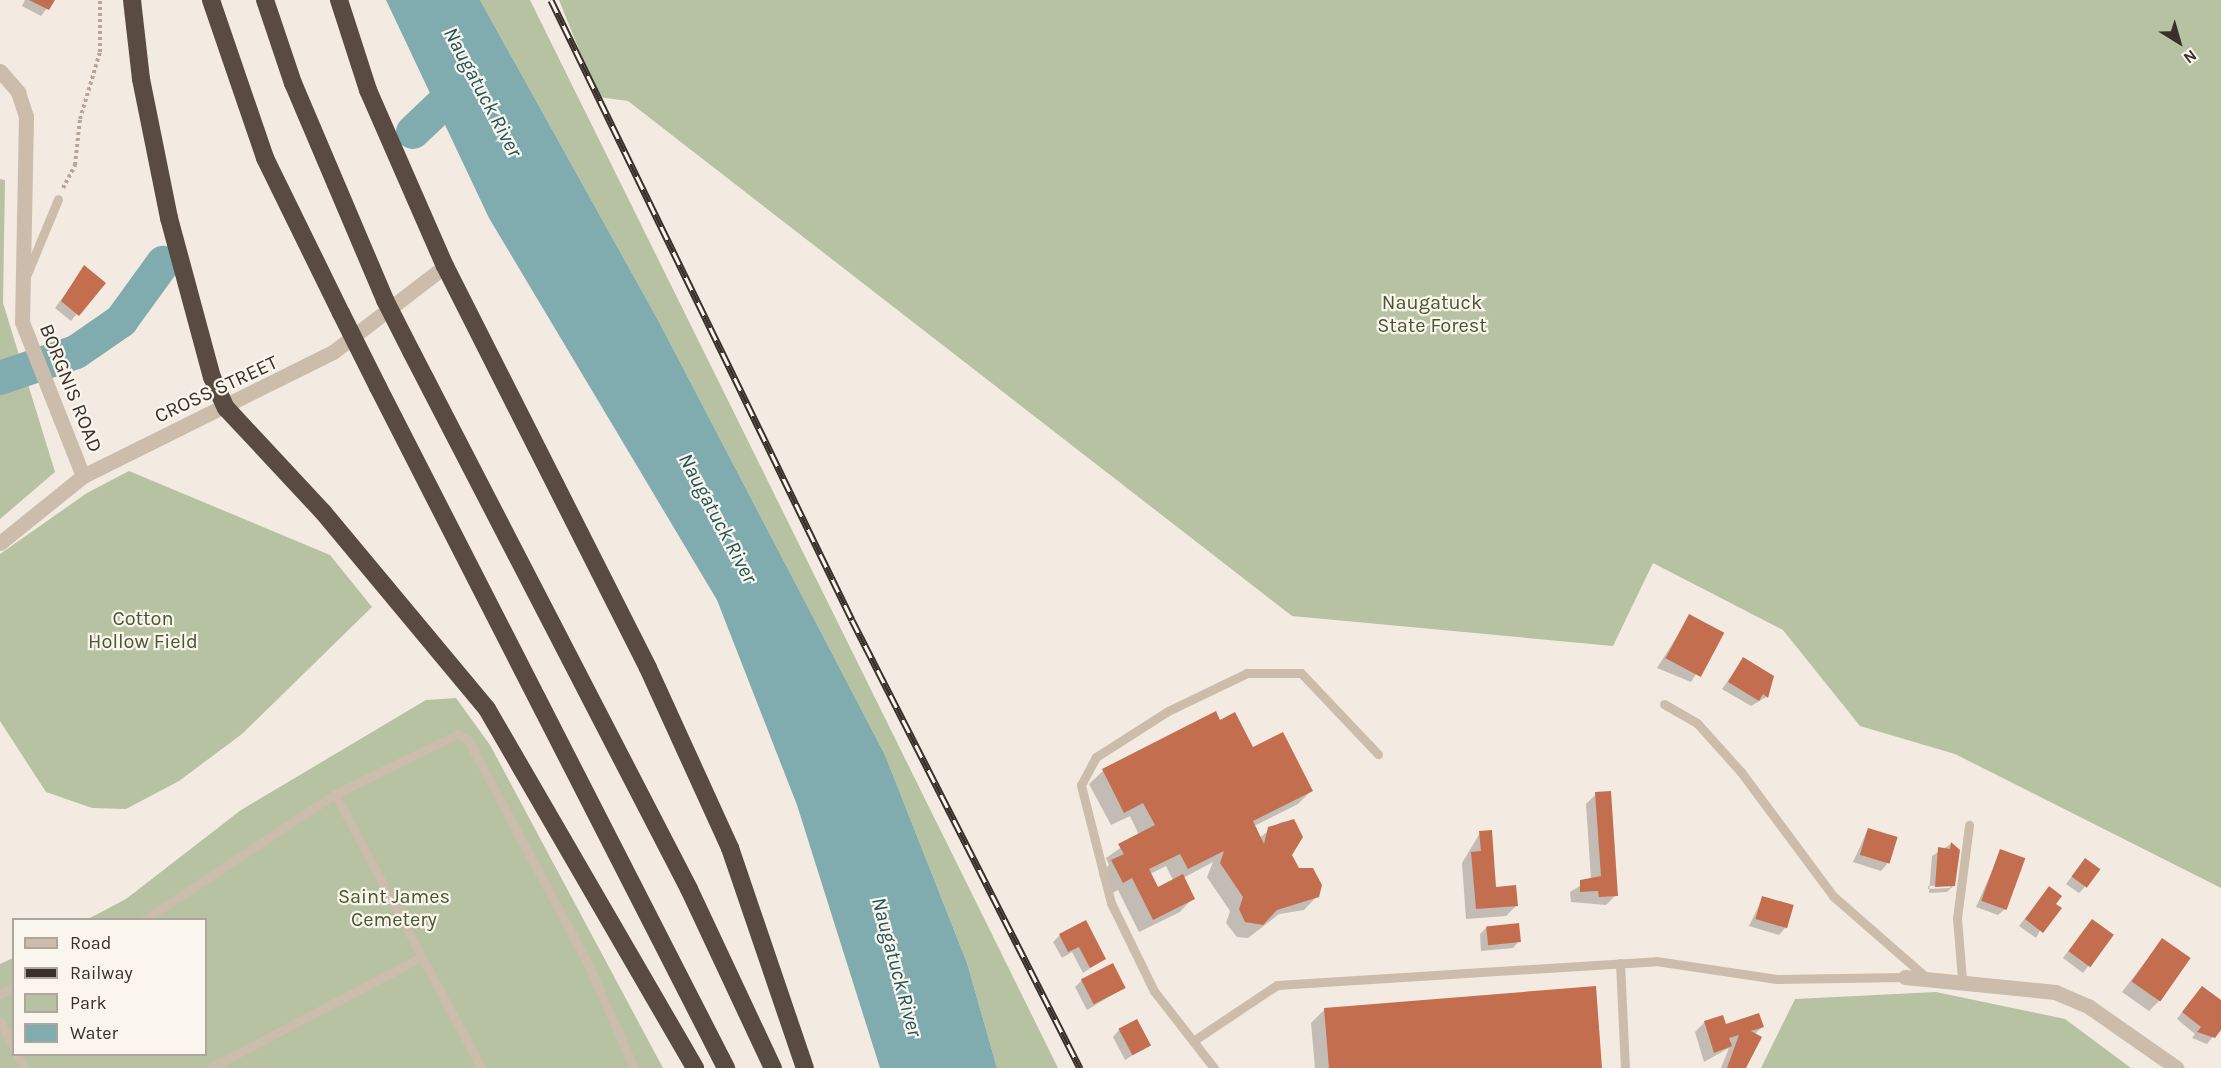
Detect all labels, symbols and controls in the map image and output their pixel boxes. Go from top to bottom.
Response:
north arrow [2149,12,2209,72]
water label: Naugatuck River [438,23,528,161]
text: N [2180,46,2200,68]
park label: Naugatuck State Forest [1377,291,1487,338]
street label: BORGNIS ROAD [34,320,108,456]
street label: CROSS STREET [151,350,281,428]
water label: Naugatuck River [673,449,763,587]
park label: Cotton Hollow Field [88,607,198,654]
park label: Saint James Cemetery [338,884,450,931]
water label: Naugatuck River [866,895,928,1039]
legend [12,918,207,1056]
text: Road [70,932,111,954]
text: Railway [70,962,133,984]
text: Park [70,992,107,1014]
text: Water [70,1022,118,1044]

